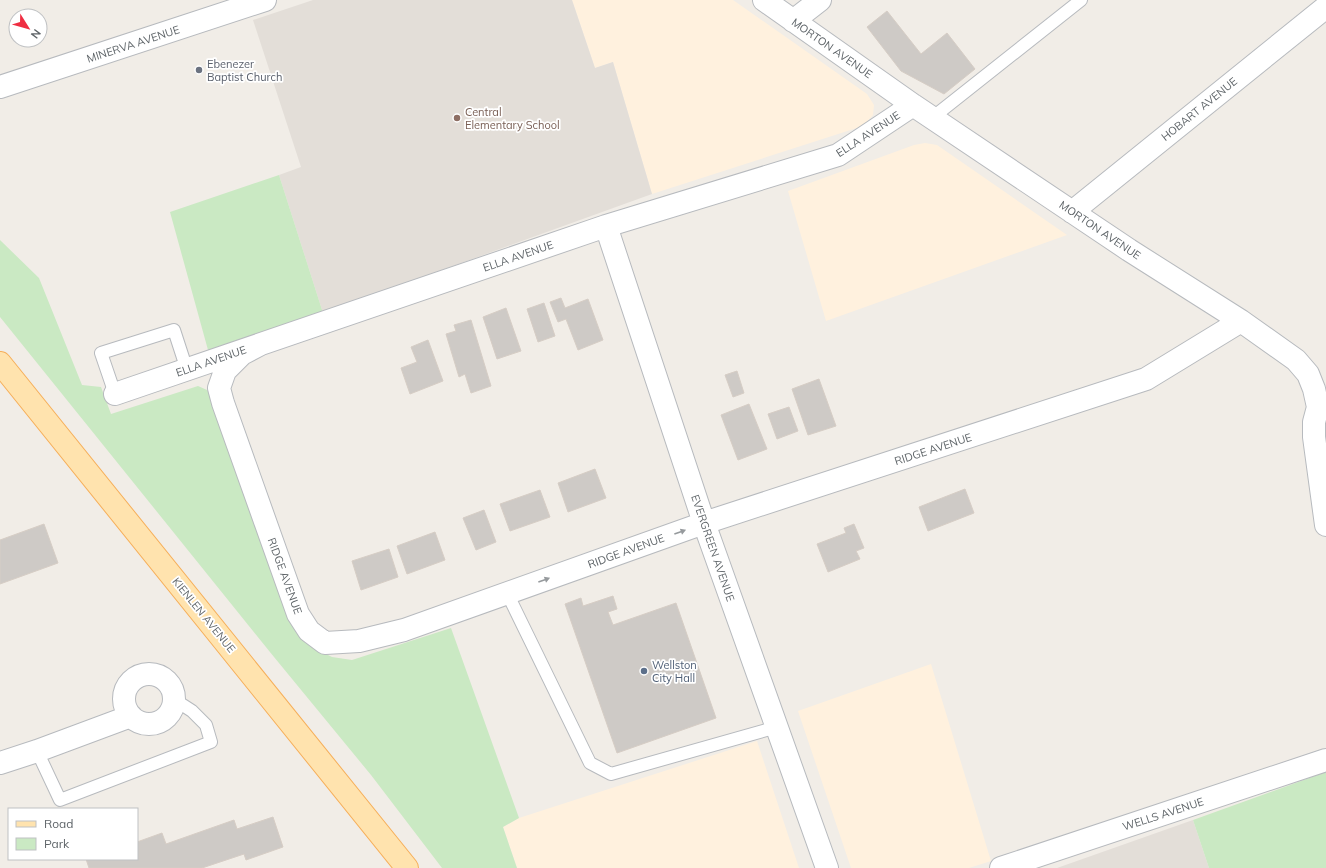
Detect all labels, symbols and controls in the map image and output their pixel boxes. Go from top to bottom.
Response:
north arrow [8,8,48,48]
street label: MORTON AVENUE [789,15,875,81]
street label: MINERVA AVENUE [85,22,181,66]
text: N [28,26,44,42]
place label: Ebenezer Baptist Church [207,57,282,84]
marker: Ebenezer Baptist Church [194,65,204,75]
street label: HOBART AVENUE [1158,74,1240,144]
place label: Central Elementary School [465,105,560,132]
street label: ELLA AVENUE [833,108,903,160]
marker: Central Elementary School [452,113,462,123]
street label: MORTON AVENUE [1057,198,1143,262]
street label: ELLA AVENUE [481,237,555,275]
street label: ELLA AVENUE [174,342,248,380]
street label: RIDGE AVENUE [893,430,973,468]
street label: EVERGREEN AVENUE [688,493,738,603]
one-way arrow [674,529,686,535]
street label: RIDGE AVENUE [586,531,666,571]
street label: RIDGE AVENUE [265,536,305,616]
street label: KIENLEN AVENUE [169,575,239,655]
one-way arrow [538,577,550,583]
place label: Wellston City Hall [652,658,697,685]
marker: Wellston City Hall [639,666,649,676]
street label: WELLS AVENUE [1121,794,1205,834]
legend [8,808,138,860]
text: Road [44,816,73,831]
text: Park [44,836,70,851]

